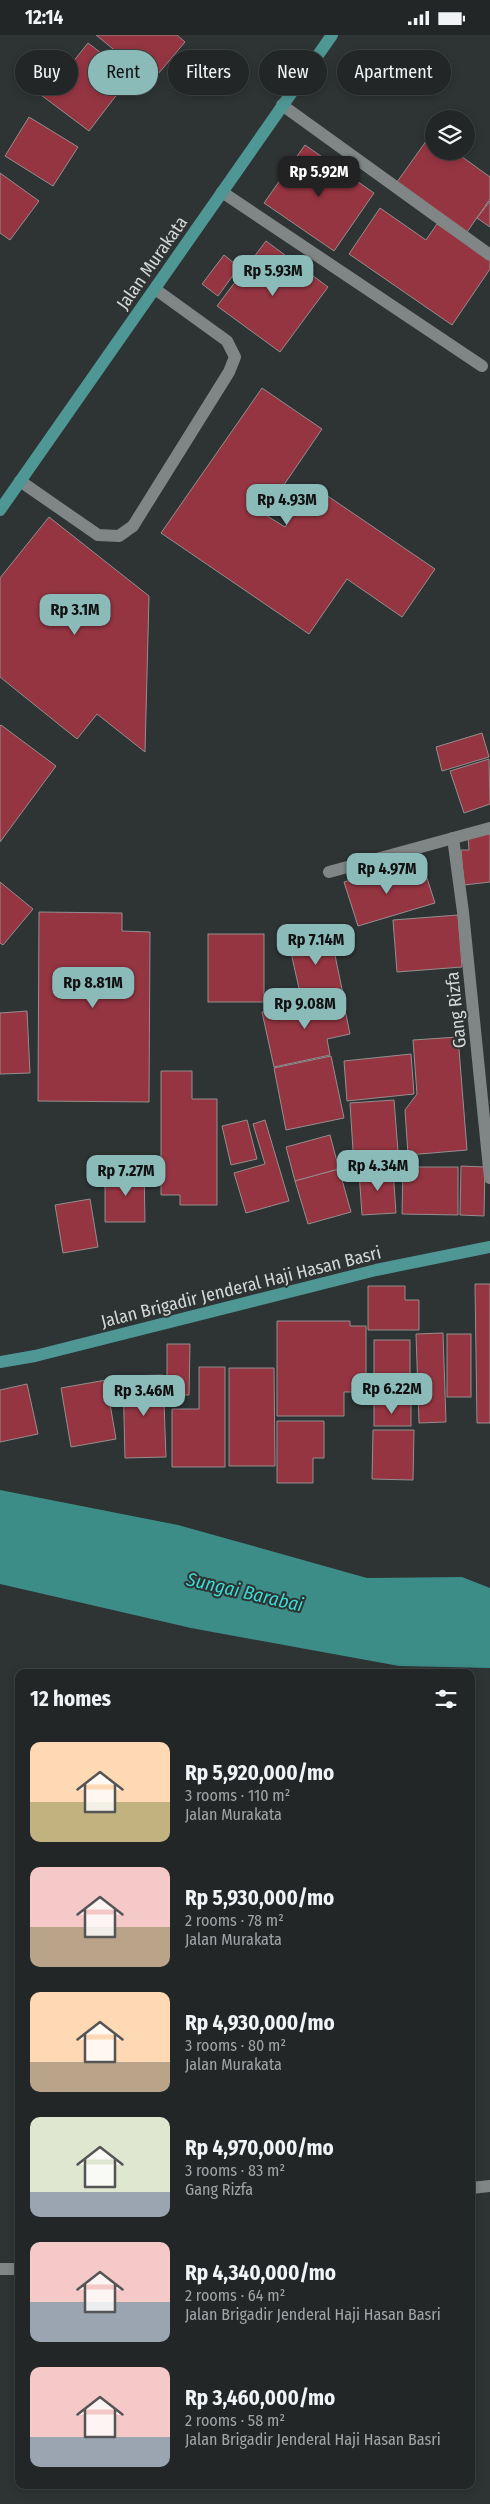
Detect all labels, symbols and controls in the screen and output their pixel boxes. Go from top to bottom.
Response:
text: 12:14 [25,6,63,29]
chip: Buy [15,50,78,95]
chip: Rent [88,50,158,95]
chip: Filters [168,50,249,95]
chip: New [259,50,327,95]
chip: Apartment [337,50,451,95]
map controls [425,110,475,160]
button: layers [425,110,475,160]
pin: Rp 5.92M [267,155,371,198]
text: Rp 5.92M [289,162,349,181]
street label: Jalan Murakata [112,212,192,314]
pin: Rp 5.93M [221,255,325,297]
text: Rp 5.93M [243,261,303,280]
pin: Rp 4.93M [235,483,339,526]
text: Rp 4.93M [257,490,317,509]
pin: Rp 3.1M [29,593,121,636]
text: Rp 3.1M [51,600,99,619]
pin: Rp 4.97M [335,853,439,895]
text: Rp 4.97M [358,859,417,878]
pin: Rp 7.14M [264,923,368,966]
text: Rp 7.14M [288,930,344,949]
pin: Rp 8.81M [41,967,145,1009]
street label: Gang Rizfa [441,971,471,1049]
text: Rp 8.81M [63,973,123,992]
pin: Rp 9.08M [253,987,357,1030]
text: Rp 9.08M [274,994,336,1013]
pin: Rp 4.34M [326,1149,430,1192]
pin: Rp 7.27M [74,1155,178,1197]
text: Rp 4.34M [348,1156,408,1175]
text: Rp 7.27M [97,1161,155,1180]
street label: Jalan Brigadir Jenderal Haji Hasan Basri [99,1242,383,1332]
pin: Rp 6.22M [340,1373,444,1415]
pin: Rp 3.46M [92,1375,196,1417]
text: Rp 6.22M [362,1379,422,1398]
text: Rp 3.46M [114,1381,174,1400]
water label: Sungai Barabai [184,1567,306,1617]
icon: filters [432,1685,460,1713]
text: 12 homes [30,1686,111,1712]
text: Rp 5,920,000/mo [185,1760,334,1786]
icon: home [70,1762,130,1822]
text: 3 rooms · 110 m² [185,1786,290,1805]
text: Jalan Murakata [185,1805,282,1824]
text: Rp 5,930,000/mo [185,1885,334,1911]
icon: home [70,1887,130,1947]
text: 2 rooms · 78 m² [185,1911,284,1930]
text: Jalan Murakata [185,1930,282,1949]
text: Rp 4,930,000/mo [185,2010,335,2036]
icon: home [70,2012,130,2072]
text: 3 rooms · 80 m² [185,2036,286,2055]
text: Jalan Murakata [185,2055,282,2074]
text: Rp 4,970,000/mo [185,2135,334,2161]
icon: home [70,2137,130,2197]
text: 3 rooms · 83 m² [185,2161,285,2180]
text: Gang Rizfa [185,2180,253,2199]
text: Rp 4,340,000/mo [185,2260,336,2286]
icon: home [70,2262,130,2322]
text: 2 rooms · 64 m² [185,2286,285,2305]
text: Jalan Brigadir Jenderal Haji Hasan Basri [185,2305,441,2324]
text: Rp 3,460,000/mo [185,2385,335,2411]
icon: home [70,2387,130,2447]
text: 2 rooms · 58 m² [185,2411,285,2430]
text: Jalan Brigadir Jenderal Haji Hasan Basri [185,2430,441,2449]

